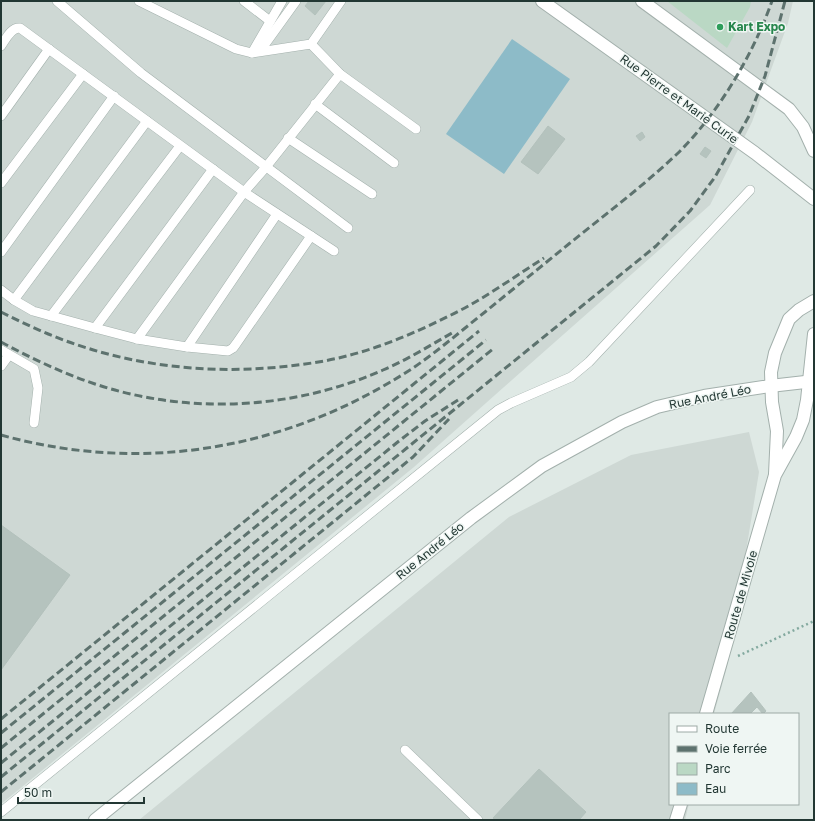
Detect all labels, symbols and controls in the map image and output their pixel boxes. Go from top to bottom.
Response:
place label: Kart Expo [728,19,785,34]
marker: Kart Expo [715,22,725,32]
street label: Rue Pierre et Marie Curie [617,51,741,147]
street label: Rue André Léo [668,381,752,412]
street label: Rue André Léo [393,519,467,583]
street label: Route de Mivoie [721,549,760,641]
legend [669,713,799,805]
text: Route [705,721,739,736]
text: Voie ferrée [705,741,767,756]
text: Parc [705,761,731,776]
scale bar [18,779,144,805]
text: Eau [705,781,726,796]
text: 50 m [24,785,52,800]

